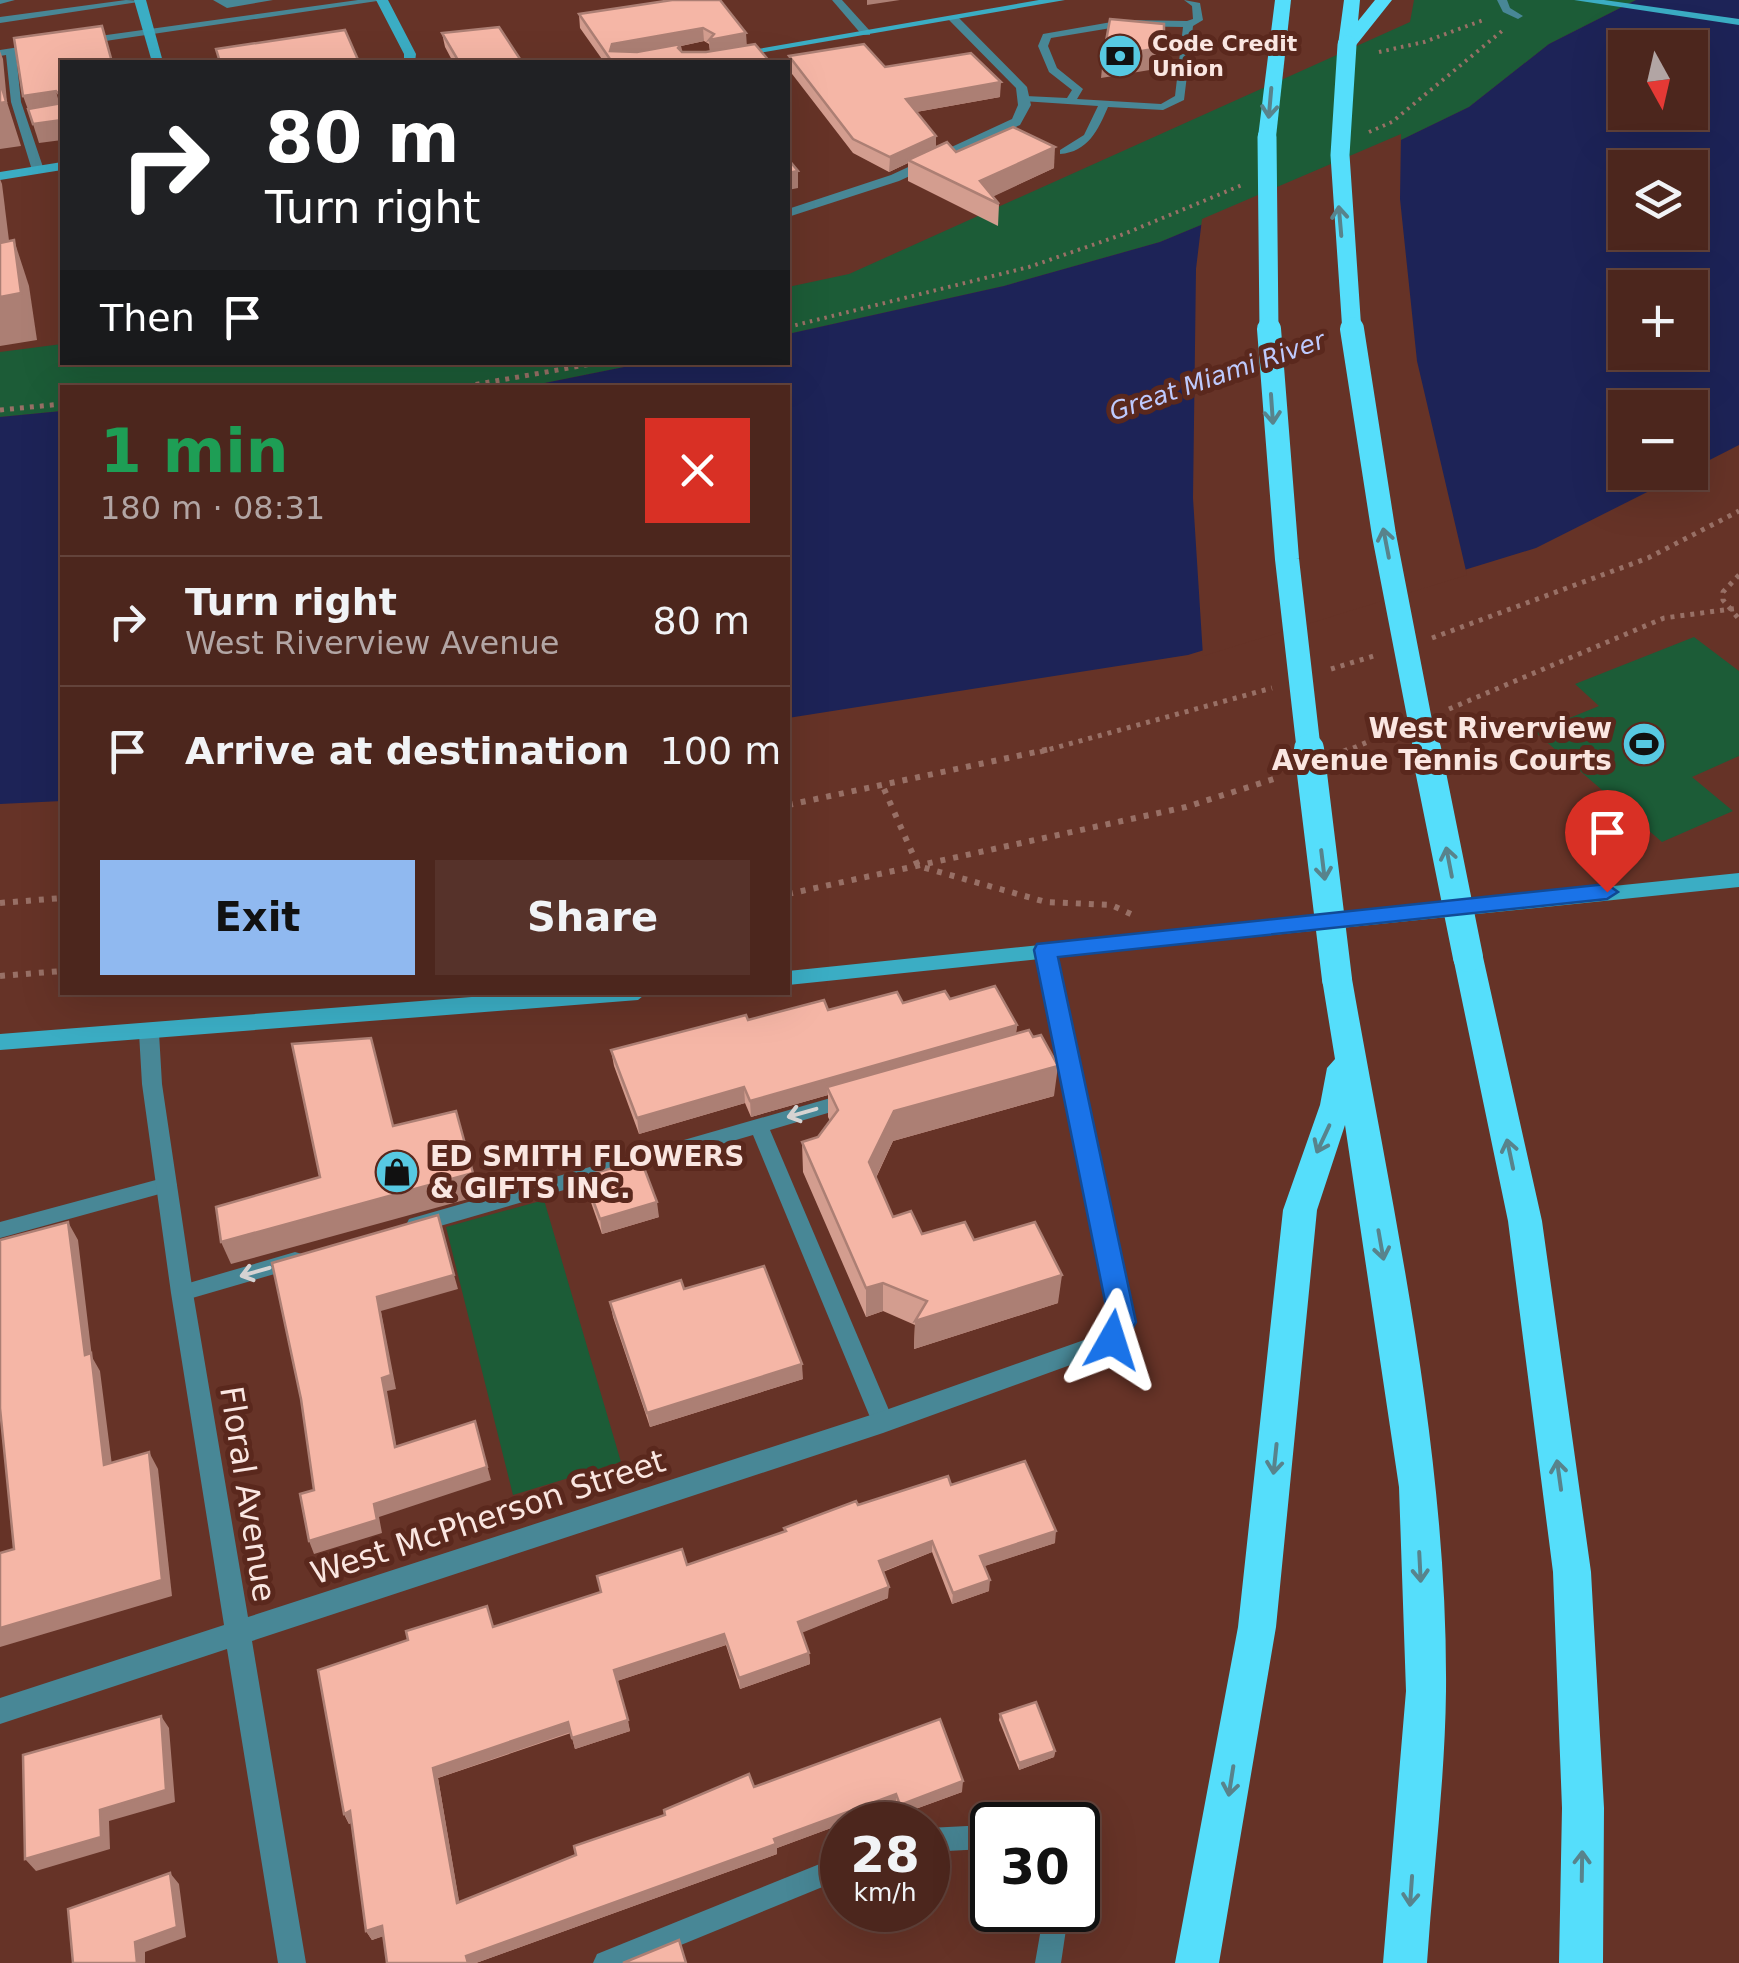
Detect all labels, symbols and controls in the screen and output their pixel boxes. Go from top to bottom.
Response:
north arrow [1608,30,1708,130]
map controls [1608,30,1708,490]
place label: Code Credit Union [1152,31,1298,81]
bank icon: Code Credit Union [1097,33,1143,79]
one-way arrow [1261,86,1280,119]
text: 80 m [265,97,460,179]
icon: right [100,100,230,230]
button: layers [1608,150,1708,250]
text: Turn right [265,181,480,234]
one-way arrow [1331,206,1350,238]
button: + [1608,270,1708,370]
icon: arrive [215,290,270,345]
text: Then [100,296,195,340]
water label: Great Miami River [1105,325,1330,426]
button: − [1608,390,1708,490]
one-way arrow [1263,393,1282,425]
text: 1 min [100,416,288,486]
button: close [645,418,750,523]
text: 180 m · 08:31 [100,489,325,527]
one-way arrow [1376,528,1395,560]
text: Turn right [185,580,397,624]
icon: right [100,594,155,649]
text: 80 m [653,599,750,643]
text: West Riverview Avenue [185,624,560,662]
place label: West Riverview Avenue Tennis Courts [1272,712,1612,777]
sports icon: West Riverview Avenue Tennis Courts [1621,721,1667,767]
icon: arrive [100,724,155,779]
text: Arrive at destination [185,729,630,773]
text: 100 m [660,729,781,773]
pin [1565,790,1650,893]
icon: arrive [1580,805,1635,860]
one-way arrow [1439,846,1458,879]
one-way arrow [1314,848,1333,880]
button: Exit [100,860,415,975]
button: Share [435,860,750,975]
one-way arrow [787,1105,819,1124]
one-way arrow [1313,1123,1332,1153]
one-way arrow [1500,1139,1519,1171]
place label: ED SMITH FLOWERS & GIFTS INC. [430,1140,744,1205]
shop icon: ED SMITH FLOWERS & GIFTS INC. [374,1149,420,1195]
one-way arrow [1372,1228,1391,1260]
one-way arrow [240,1264,271,1282]
position arrow [1060,1288,1164,1392]
street label: Floral Avenue [212,1384,284,1604]
street label: West McPherson Street [306,1442,670,1592]
one-way arrow [1265,1442,1284,1475]
one-way arrow [1549,1460,1568,1492]
one-way arrow [1411,1550,1430,1582]
one-way arrow [1222,1764,1240,1797]
speed limit sign: 30 [970,1802,1100,1932]
text: 28 [850,1826,920,1884]
one-way arrow [1573,1850,1592,1882]
one-way arrow [1401,1875,1420,1907]
text: km/h [853,1878,917,1907]

